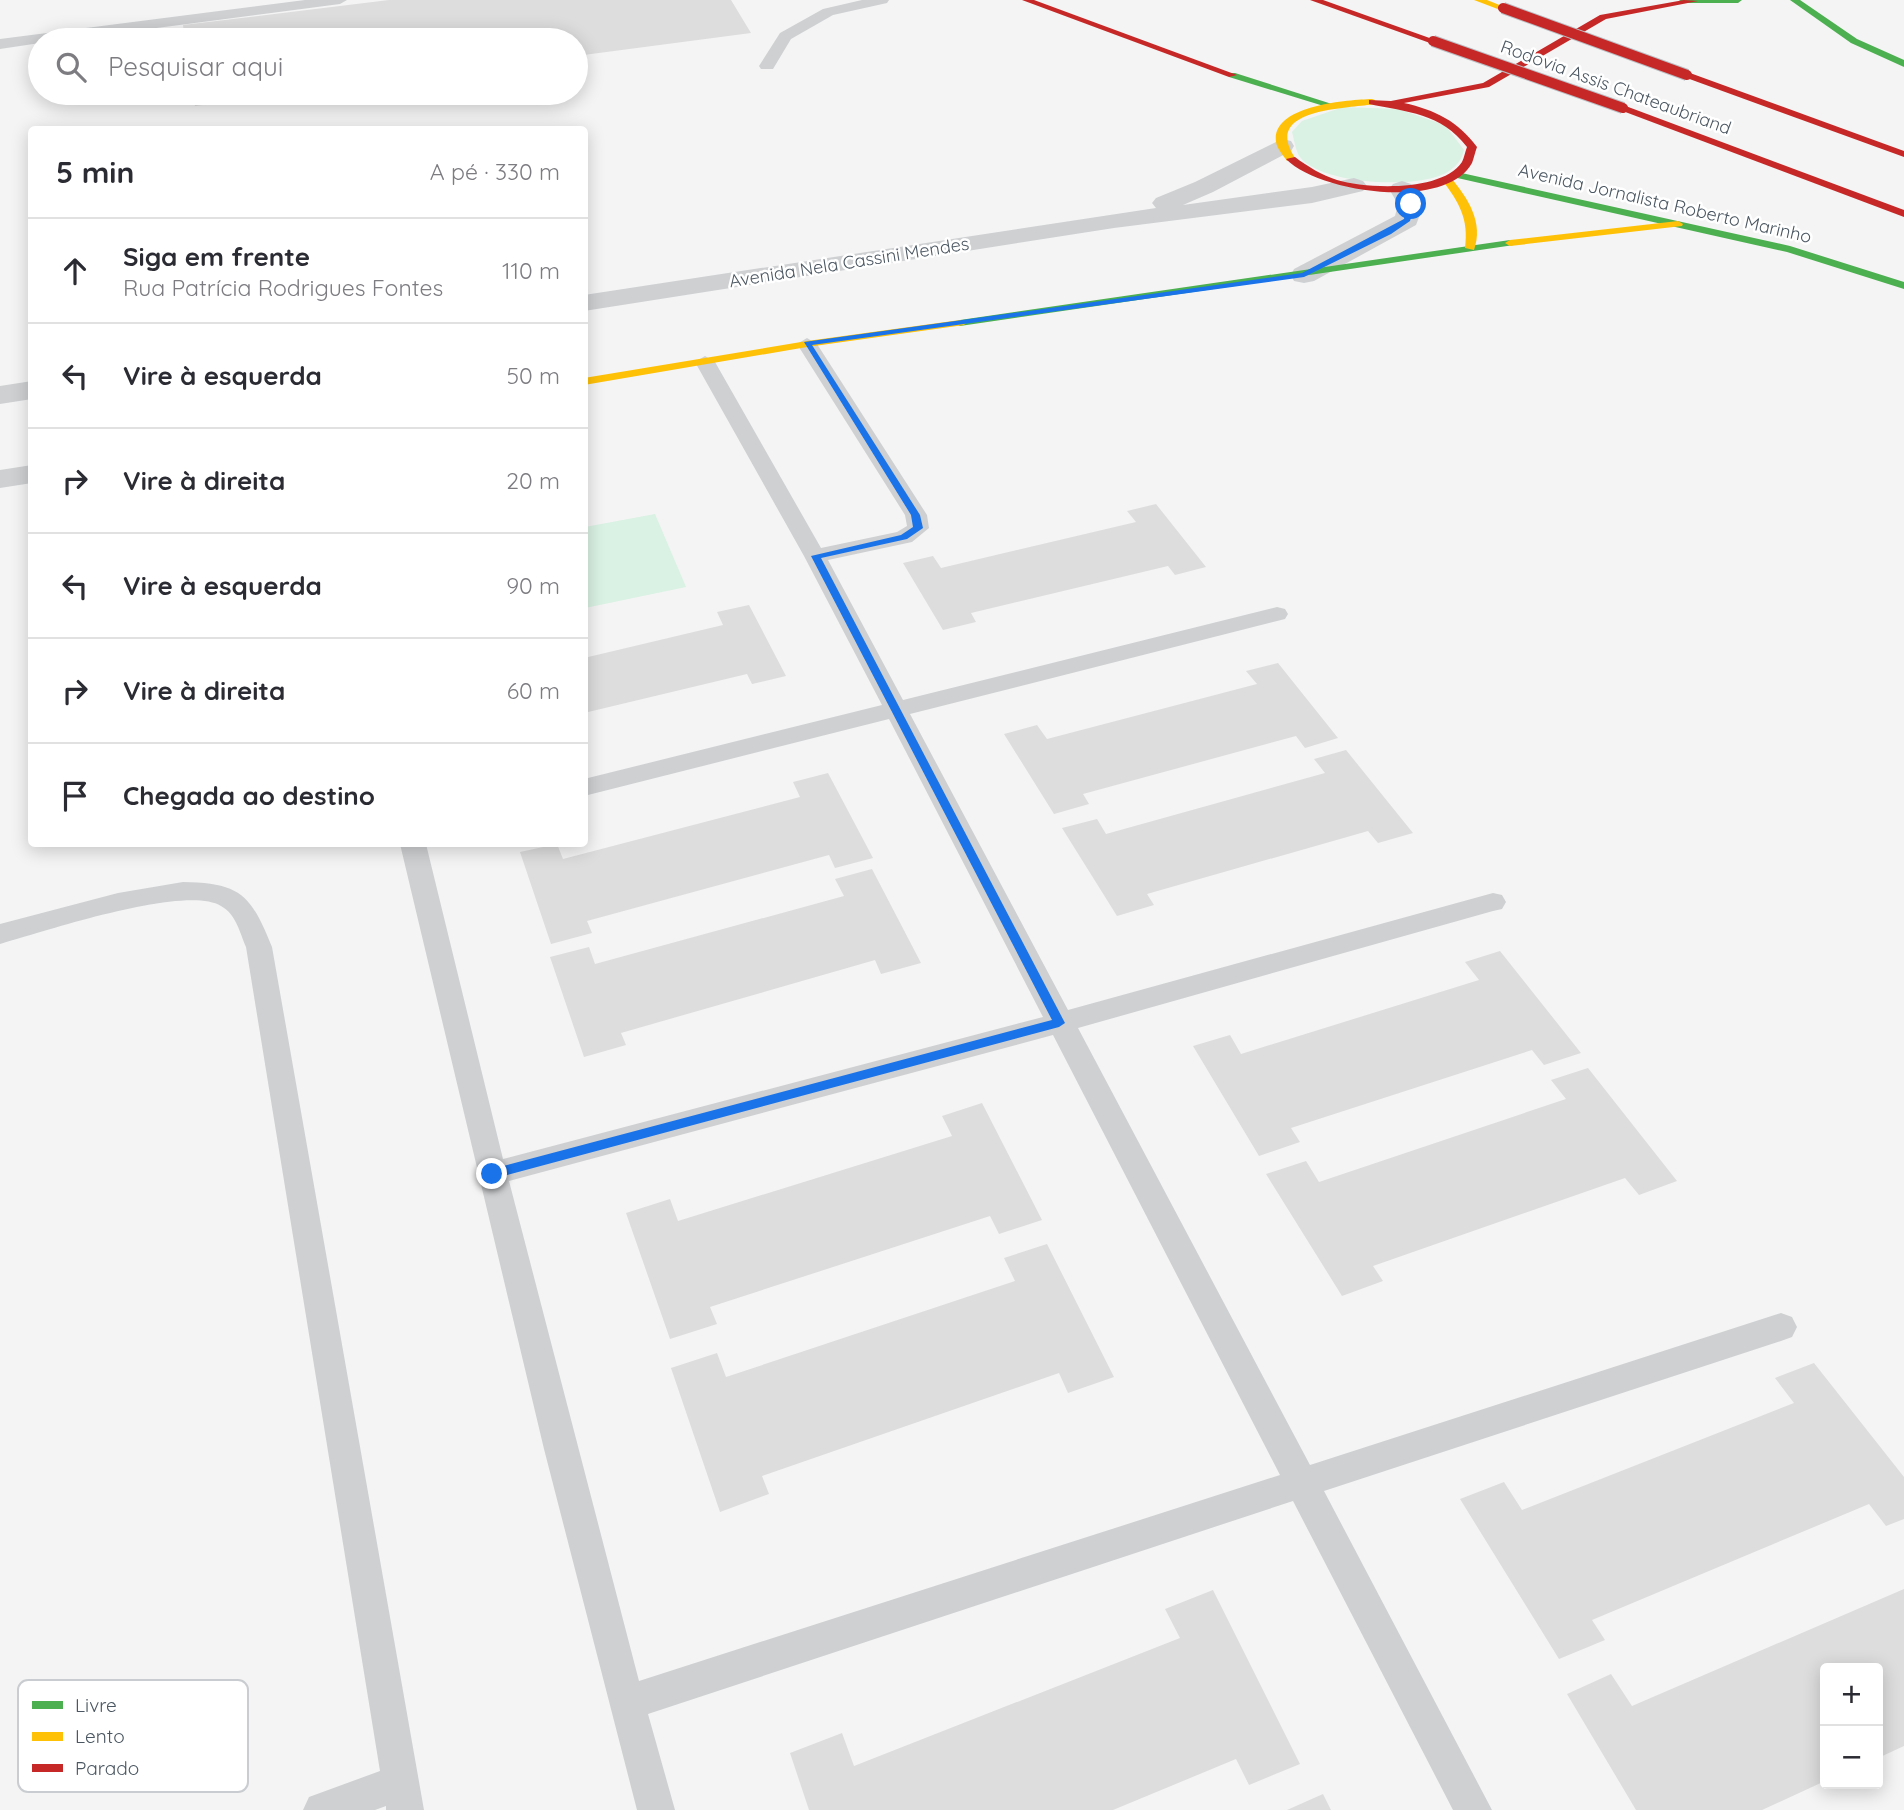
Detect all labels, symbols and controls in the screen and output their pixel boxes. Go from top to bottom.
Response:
search box [28,28,588,105]
street label: Rodovia Assis Chateaubriand [1498,35,1734,139]
icon: search [52,48,90,86]
text: Pesquisar aqui [108,50,283,83]
text: 5 min [56,153,134,191]
text: A pé · 330 m [430,157,560,186]
street label: Avenida Jornalista Roberto Marinho [1516,158,1814,248]
route start [1395,188,1426,219]
street label: Avenida Nela Cassini Mendes [727,232,971,292]
text: Siga em frente [123,240,310,273]
icon: ahead [56,252,94,290]
text: 110 m [502,256,560,285]
text: Rua Patrícia Rodrigues Fontes [123,273,443,302]
icon: left [56,357,94,395]
text: Vire à esquerda [123,359,322,392]
text: 50 m [507,361,560,390]
icon: right [56,462,94,500]
text: Vire à direita [123,464,285,497]
text: 20 m [506,466,560,495]
icon: left [56,567,94,605]
text: Vire à esquerda [123,569,322,602]
text: 90 m [506,571,560,600]
icon: right [56,672,94,710]
text: Vire à direita [123,674,285,707]
text: 60 m [507,676,560,705]
icon: arrive [56,777,94,815]
text: Chegada ao destino [123,779,375,812]
route end [476,1158,507,1189]
map controls [1820,1663,1883,1789]
button: + [1820,1663,1883,1726]
legend [18,1680,248,1792]
text: Livre [75,1693,117,1717]
text: Lento [75,1724,125,1748]
button: − [1820,1726,1883,1789]
text: Parado [75,1756,139,1780]

